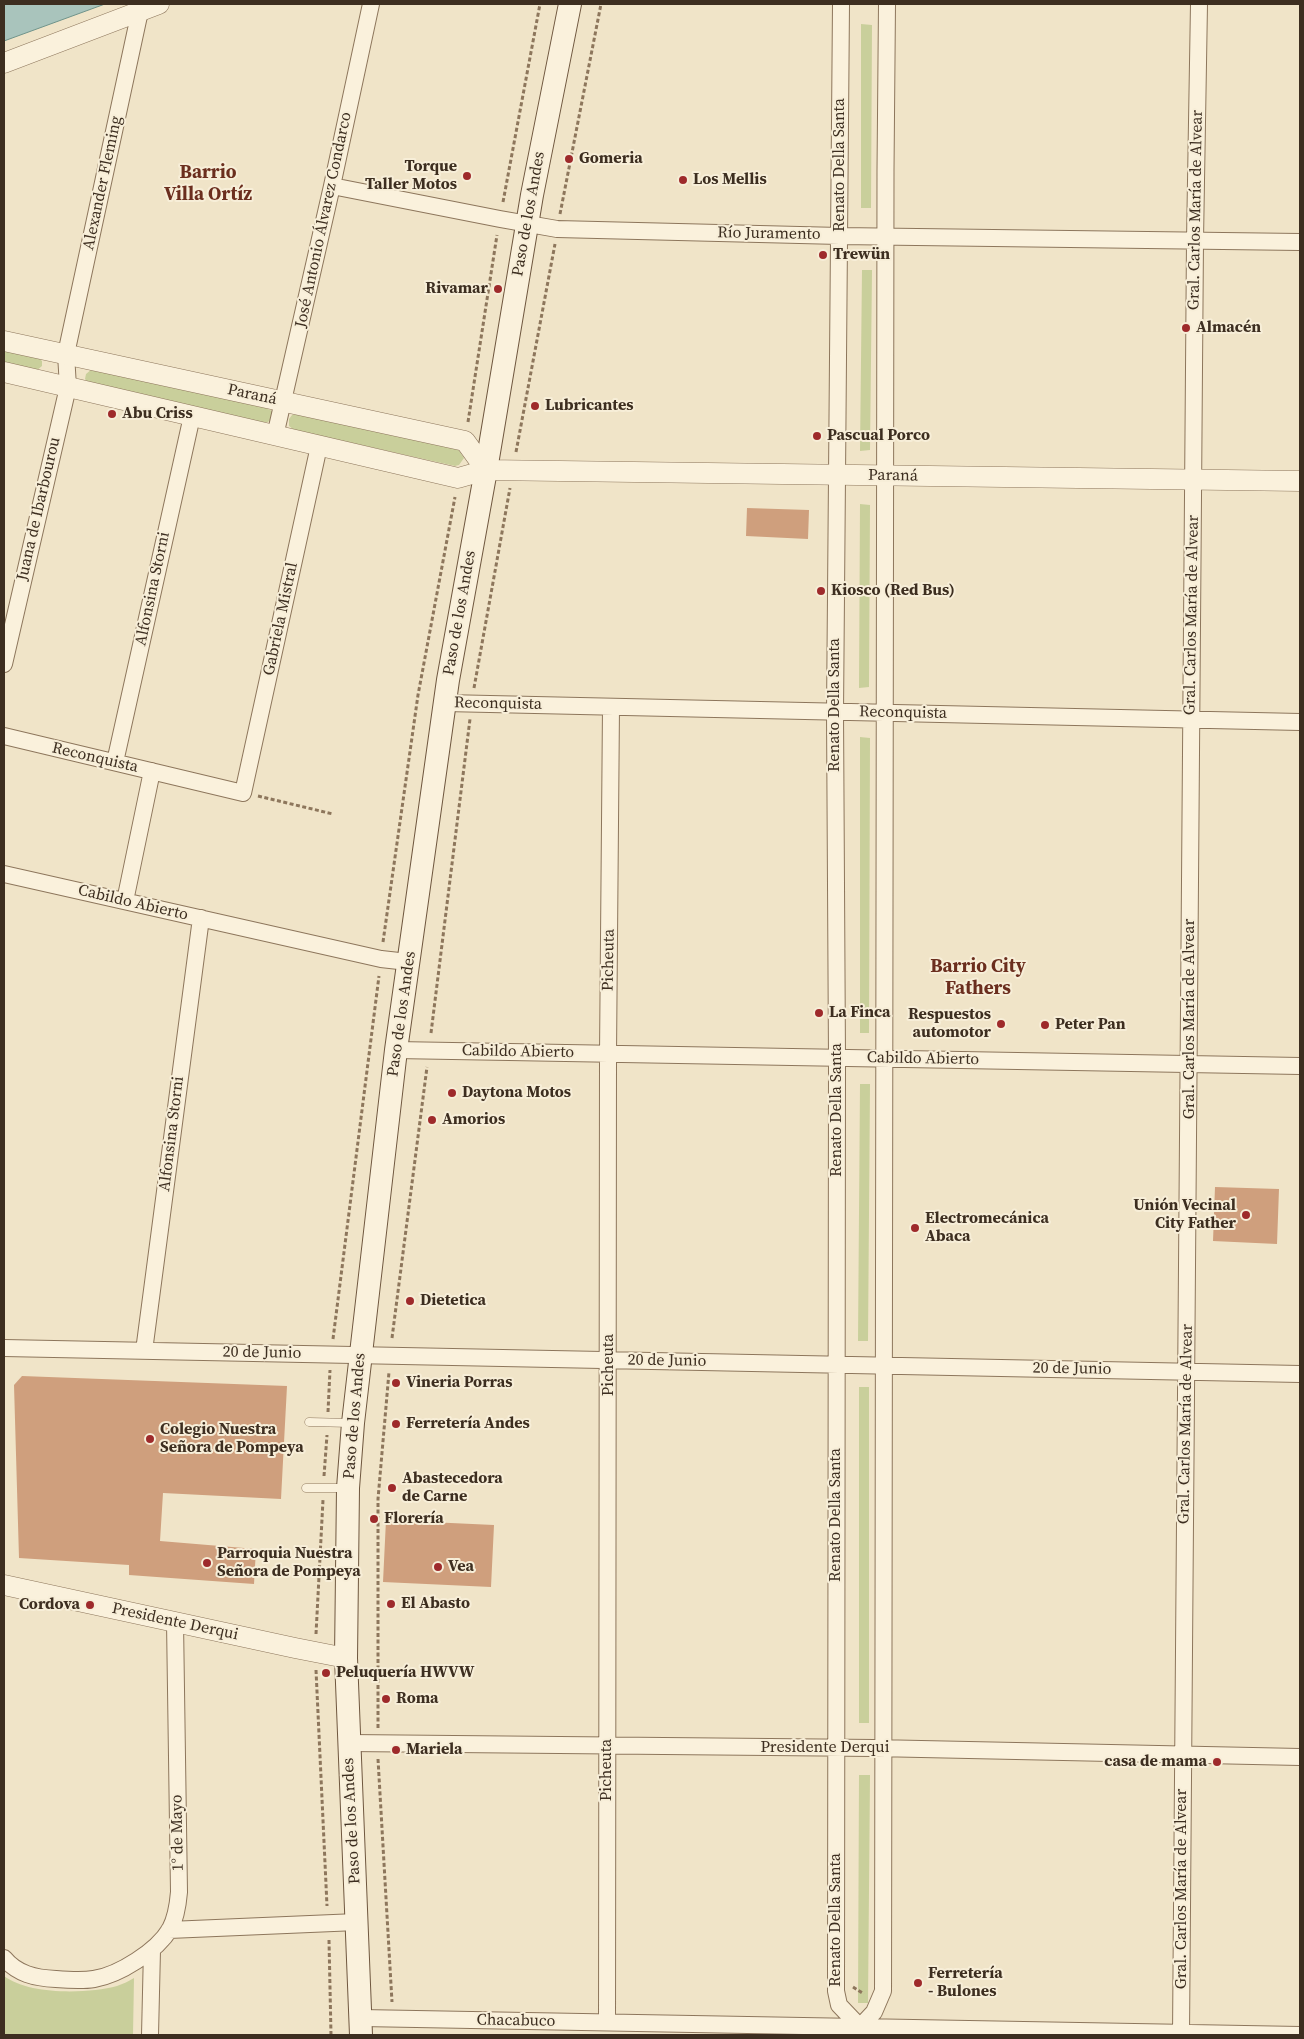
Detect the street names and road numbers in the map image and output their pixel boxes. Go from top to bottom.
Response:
street label: Renato Della Santa [830,98,850,232]
street label: José Antonio Álvarez Condarco [292,110,356,330]
street label: Gral. Carlos María de Alvear [1185,110,1207,310]
street label: Alexander Fleming [79,114,127,252]
street label: Paso de los Andes [509,150,549,278]
street label: Río Juramento [717,223,821,245]
street label: Paraná [226,380,278,410]
street label: Juana de Ibarbourou [13,435,65,583]
street label: Paraná [868,466,918,486]
street label: Gral. Carlos María de Alvear [1181,515,1203,715]
street label: Alfonsina Storni [132,530,174,648]
street label: Paso de los Andes [440,549,480,677]
street label: Gabriela Mistral [260,561,302,677]
street label: Renato Della Santa [825,638,845,772]
street label: Reconquista [454,694,542,714]
street label: Reconquista [859,703,947,723]
street label: Reconquista [50,739,140,777]
street label: Cabildo Abierto [76,881,190,925]
street label: Gral. Carlos María de Alvear [1180,919,1200,1119]
street label: Picheuta [599,929,619,991]
street label: Paso de los Andes [384,950,420,1078]
street label: Cabildo Abierto [462,1041,574,1063]
street label: Renato Della Santa [827,1043,847,1177]
street label: Cabildo Abierto [867,1048,979,1070]
street label: Alfonsina Storni [155,1075,189,1193]
street label: Gral. Carlos María de Alvear [1175,1324,1197,1524]
street label: Picheuta [599,1334,619,1396]
street label: 20 de Junio [222,1343,302,1363]
street label: 20 de Junio [627,1351,707,1371]
street label: Paso de los Andes [340,1352,370,1480]
street label: 20 de Junio [1032,1359,1112,1379]
street label: Renato Della Santa [826,1448,846,1582]
street label: Presidente Derqui [110,1599,240,1645]
street label: Presidente Derqui [761,1738,889,1758]
street label: Picheuta [597,1739,617,1801]
street label: Paso de los Andes [339,1757,365,1885]
street label: Gral. Carlos María de Alvear [1172,1789,1192,1989]
street label: 1° de Mayo [168,1794,188,1872]
street label: Renato Della Santa [826,1853,846,1987]
street label: Chacabuco [477,2011,555,2031]

